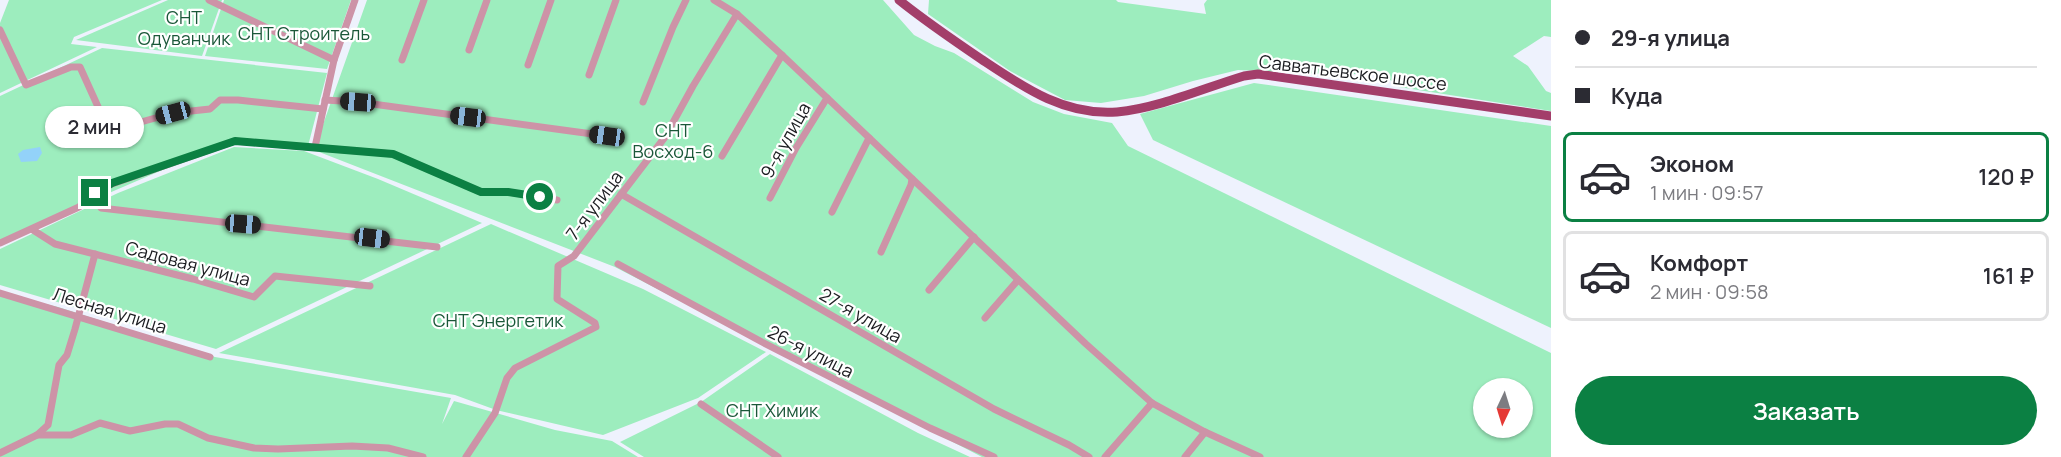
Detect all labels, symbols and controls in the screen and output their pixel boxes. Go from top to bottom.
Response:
park label: СНТ Одуванчик [138,5,231,50]
park label: СНТ Строитель [238,21,370,45]
text: 29-я улица [1611,23,1730,53]
street label: Савватьевское шоссе [1258,49,1448,95]
text: Куда [1611,81,1663,111]
car [339,92,377,112]
street label: 9-я улица [754,98,816,182]
car [153,100,193,126]
callout: 2 мин [46,106,144,148]
car [449,106,487,128]
text: 2 мин [67,113,122,140]
park label: СНТ Восход-6 [633,118,713,163]
car [588,125,626,147]
text: Эконом [1650,149,1734,179]
icon: car [1578,150,1632,204]
text: 120 ₽ [1978,162,2034,192]
street label: 7-я улица [560,166,628,244]
route end [81,179,108,206]
text: 1 мин · 09:57 [1650,179,1764,206]
route start [526,183,553,210]
car [224,214,262,234]
car [353,227,391,249]
street label: Садовая улица [123,235,253,291]
text: Комфорт [1650,248,1748,278]
icon: car [1578,249,1632,303]
text: 161 ₽ [1983,261,2034,291]
text: 2 мин · 09:58 [1650,278,1769,305]
street label: Лесная улица [50,281,170,339]
street label: 27-я улица [816,282,906,348]
park label: СНТ Энергетик [433,308,564,332]
street label: 26-я улица [764,319,858,383]
button: Заказать [1575,376,2037,445]
north arrow [1473,378,1533,438]
map controls [1473,378,1533,438]
park label: СНТ Химик [726,398,819,422]

